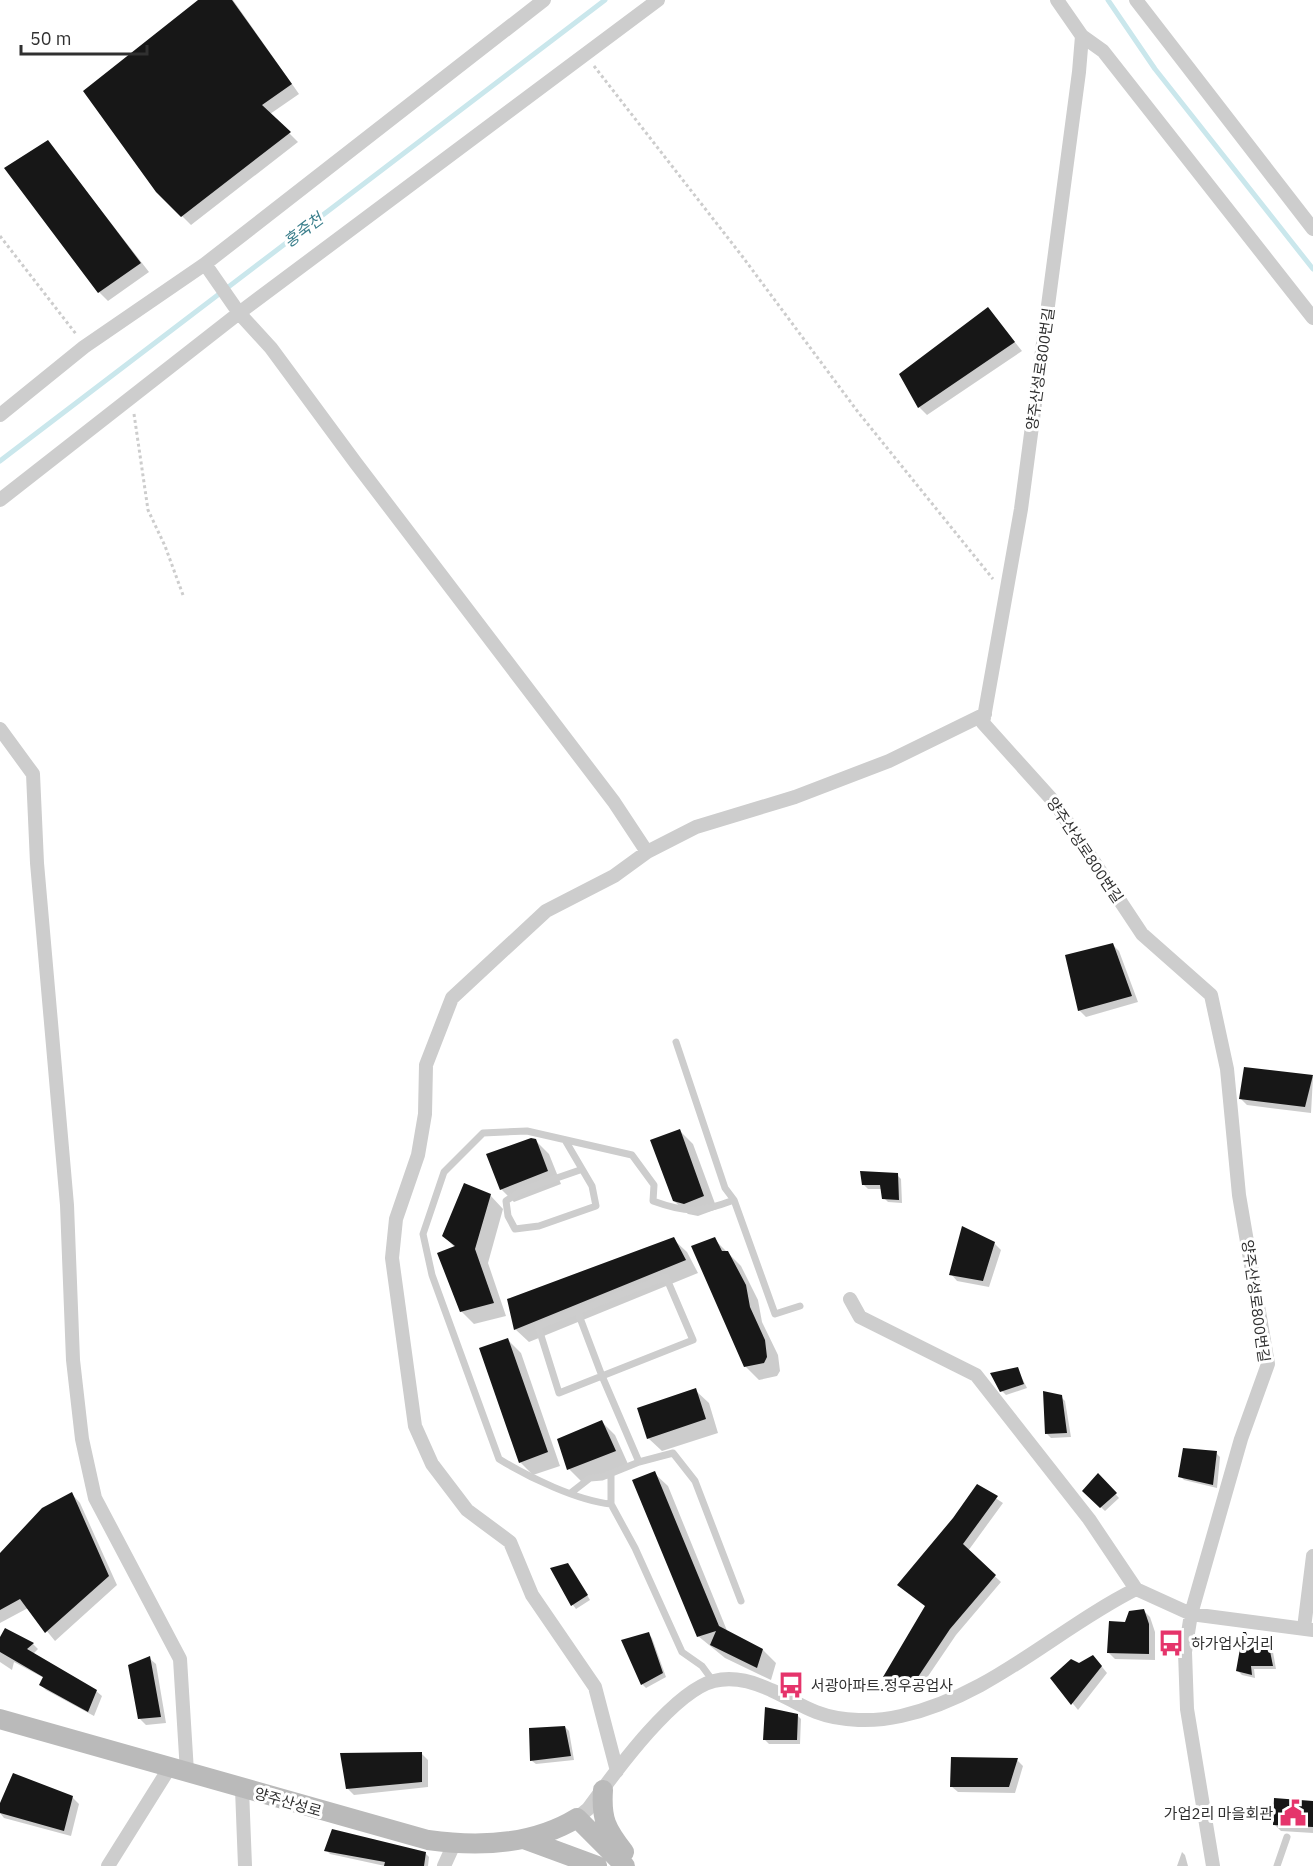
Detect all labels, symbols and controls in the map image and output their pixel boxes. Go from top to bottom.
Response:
scale bar [21,18,147,56]
text: 50 m [30,27,72,50]
water label: 홍죽천 [279,207,328,251]
street label: 양주산성로800번길 [1022,306,1058,432]
street label: 양주산성로800번길 [1043,793,1127,907]
street label: 양주산성로800번길 [1238,1238,1274,1364]
bus stop icon: 하가업사거리 [1156,1628,1186,1658]
place label: 하가업사거리 [1191,1634,1274,1653]
bus stop icon: 서광아파트.정우공업사 [776,1670,806,1700]
place label: 서광아파트.정우공업사 [811,1676,953,1695]
street label: 양주산성로 [252,1783,324,1821]
public building icon: 가업2리 마을회관 [1278,1798,1308,1828]
place label: 가업2리 마을회관 [1164,1804,1273,1823]

